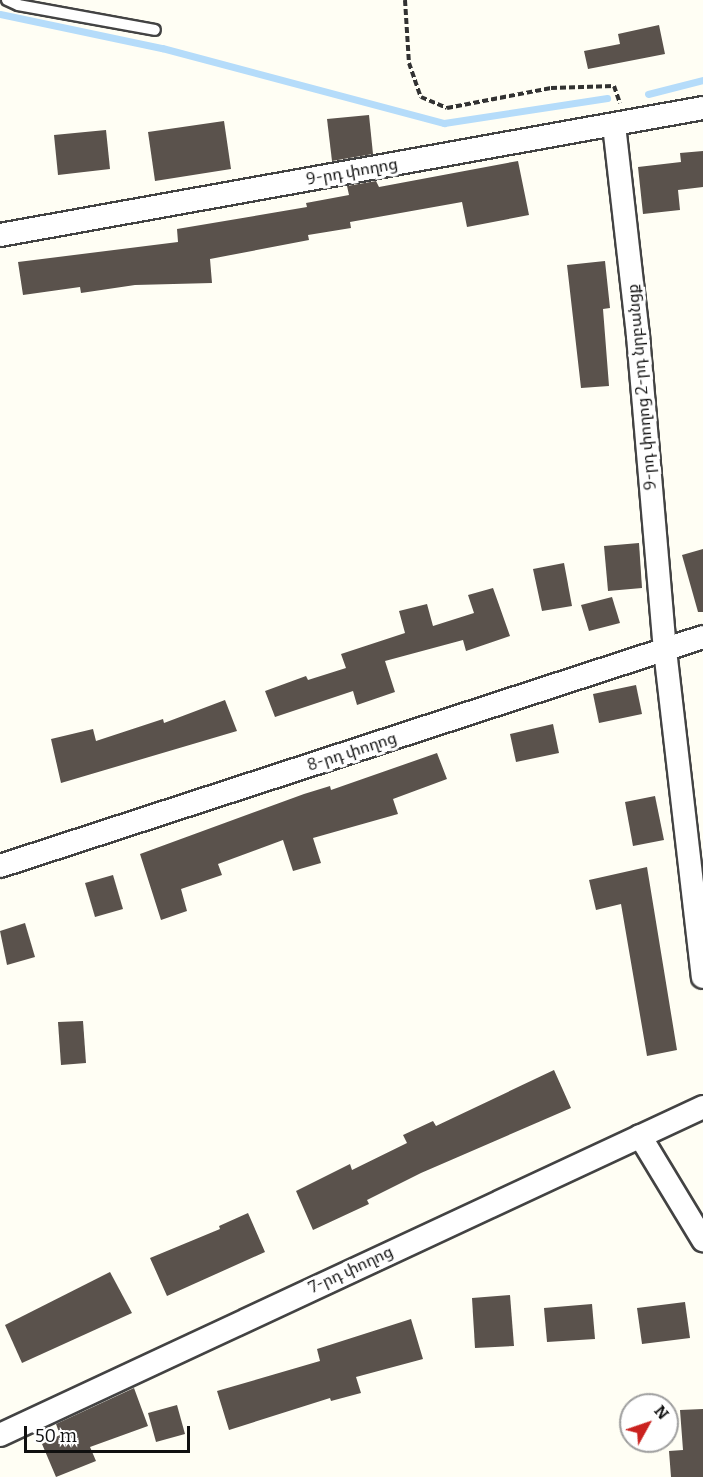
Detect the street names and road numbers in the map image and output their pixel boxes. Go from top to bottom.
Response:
street label: 9-րդ փողոց [305,155,399,189]
street label: 9-րդ փողոց 2-րդ նրբանցք [623,283,661,491]
street label: 8-րդ փողոց [305,729,399,775]
street label: 7-րդ փողոց [306,1242,396,1298]

